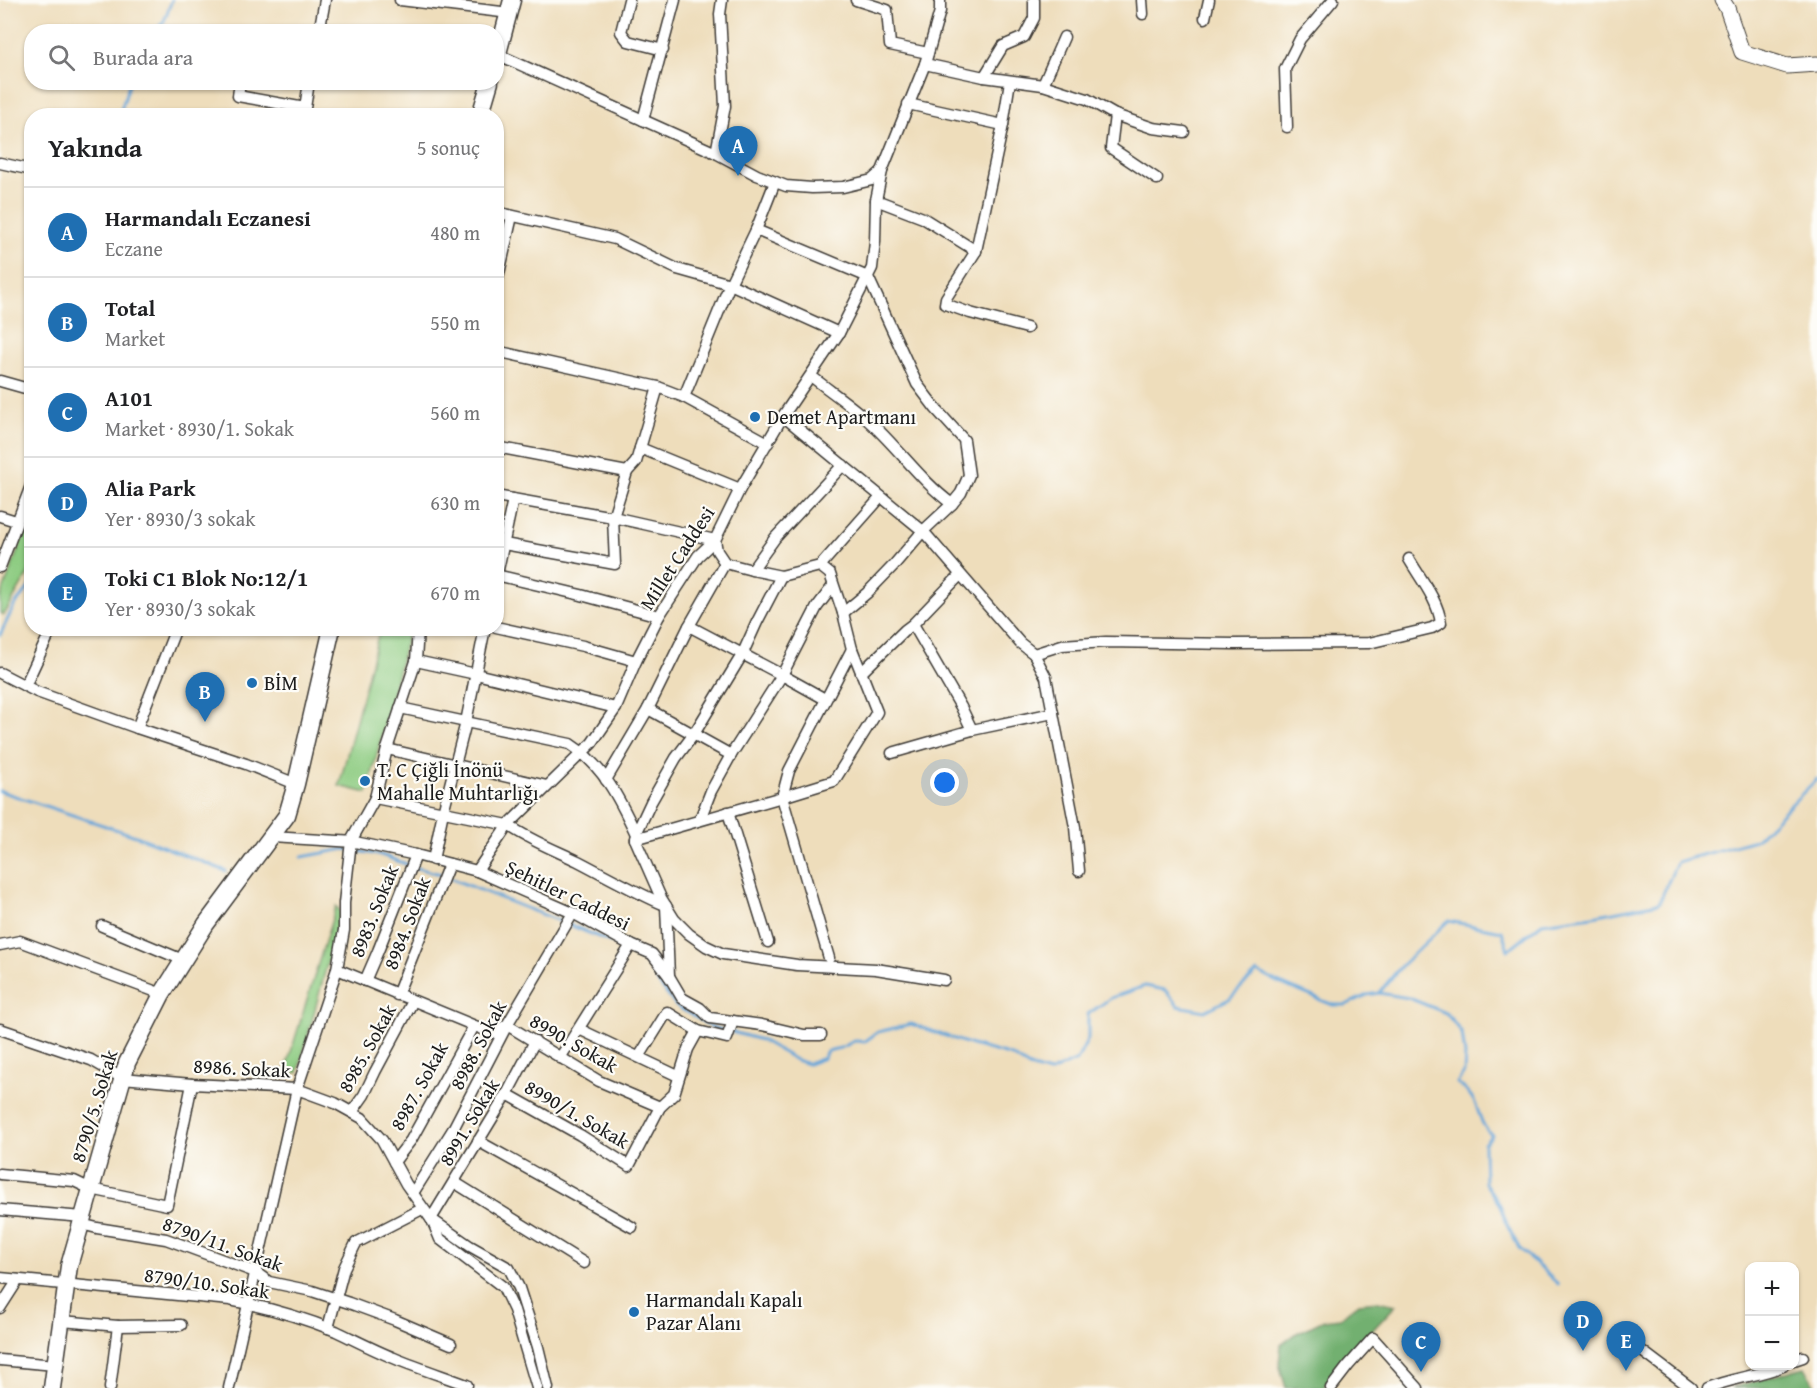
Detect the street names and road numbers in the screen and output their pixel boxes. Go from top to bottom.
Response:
street label: Millet Caddesi [632,500,721,615]
street label: Şehitler Caddesi [501,852,636,937]
street label: 8983. Sokak [342,859,406,961]
street label: 8984. Sokak [376,871,438,974]
street label: 8988. Sokak [442,994,514,1095]
street label: 8985. Sokak [330,997,403,1097]
street label: 8990. Sokak [525,1006,624,1080]
street label: 8987. Sokak [382,1035,455,1135]
street label: 8790/5. Sokak [63,1045,125,1166]
street label: 8986. Sokak [193,1050,292,1085]
street label: 8991. Sokak [431,1072,507,1171]
street label: 8990/1. Sokak [520,1072,636,1156]
street label: 8790/11. Sokak [159,1208,288,1279]
street label: 8790/10. Sokak [143,1259,272,1306]

